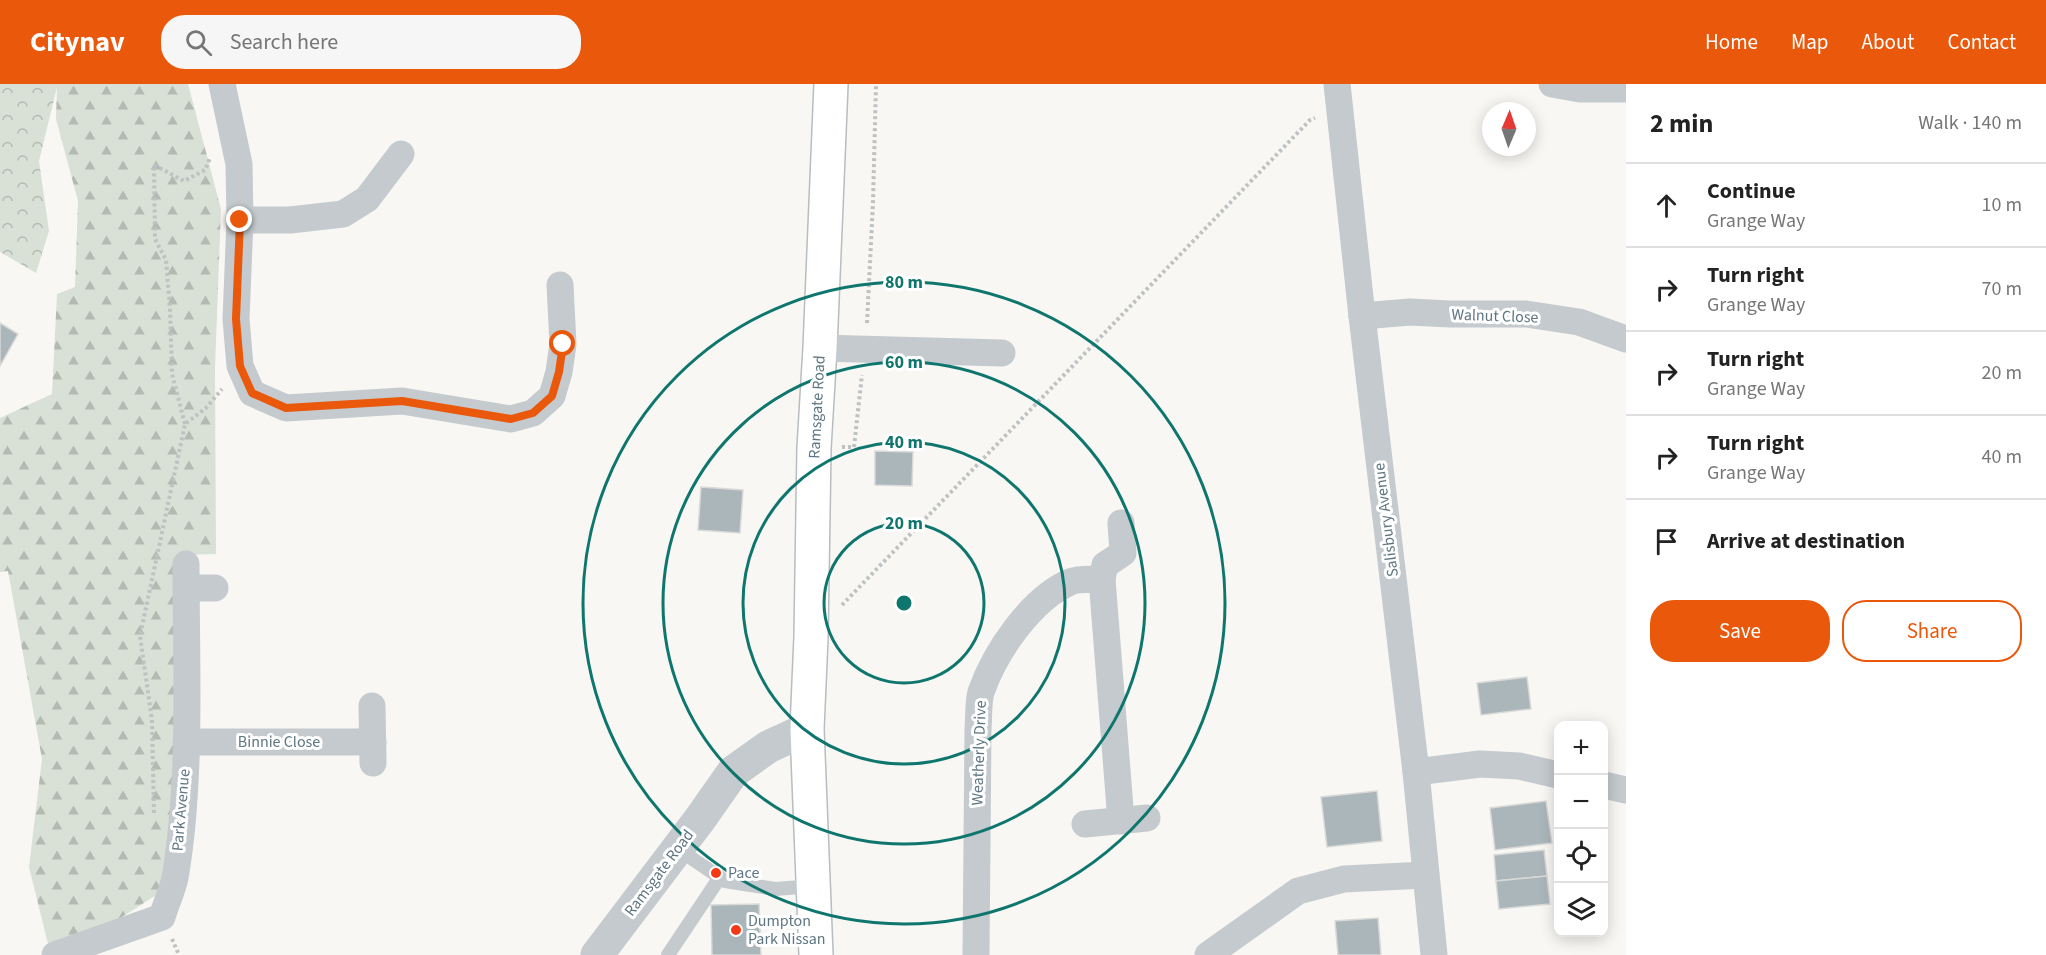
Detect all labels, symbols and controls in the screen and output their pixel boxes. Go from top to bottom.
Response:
search box [161,15,581,69]
text: Citynav [30,22,125,62]
icon: search [182,26,215,59]
text: Search here [230,26,338,58]
text: Home [1705,27,1758,57]
text: Map [1791,27,1829,57]
text: About [1862,27,1914,57]
text: Contact [1947,27,2016,57]
north arrow [1482,102,1536,156]
text: 2 min [1650,105,1713,142]
text: Walk · 140 m [1918,109,2022,137]
text: Continue [1707,175,1796,207]
icon: ahead [1650,189,1683,222]
text: 10 m [1982,191,2022,219]
route end [226,206,252,232]
text: Grange Way [1707,207,1805,235]
text: Turn right [1707,259,1804,291]
text: 80 m [885,270,923,295]
icon: right [1650,273,1683,306]
text: 70 m [1982,275,2022,303]
text: Grange Way [1707,291,1805,319]
street label: Walnut Close [1451,303,1539,329]
route start [549,330,575,356]
text: Turn right [1707,343,1804,375]
text: 60 m [885,350,923,375]
street label: Ramsgate Road [803,355,831,459]
icon: right [1650,357,1683,390]
text: 20 m [1982,359,2022,387]
text: Grange Way [1707,375,1805,403]
text: Turn right [1707,427,1804,459]
text: 40 m [885,430,923,455]
icon: right [1650,441,1683,474]
text: 40 m [1982,443,2022,471]
text: Grange Way [1707,459,1805,487]
street label: Salisbury Avenue [1368,462,1404,578]
text: 20 m [885,511,923,536]
icon: arrive [1650,525,1683,558]
text: Arrive at destination [1707,525,1905,557]
centre of rings [894,593,914,613]
button: Save [1650,600,1830,662]
button: Share [1842,600,2022,662]
street label: Weatherly Drive [966,700,992,806]
map controls [1554,721,1608,937]
button: + [1554,721,1608,775]
street label: Binnie Close [238,731,320,753]
street label: Park Avenue [166,768,196,852]
button: − [1554,775,1608,829]
street label: Ramsgate Road [619,825,699,921]
button: locate [1554,829,1608,883]
place label: Pace [728,862,759,884]
marker: Pace [709,866,723,880]
button: layers [1554,883,1608,937]
place label: Dumpton Park Nissan [748,910,826,950]
marker: Dumpton Park Nissan [729,923,743,937]

